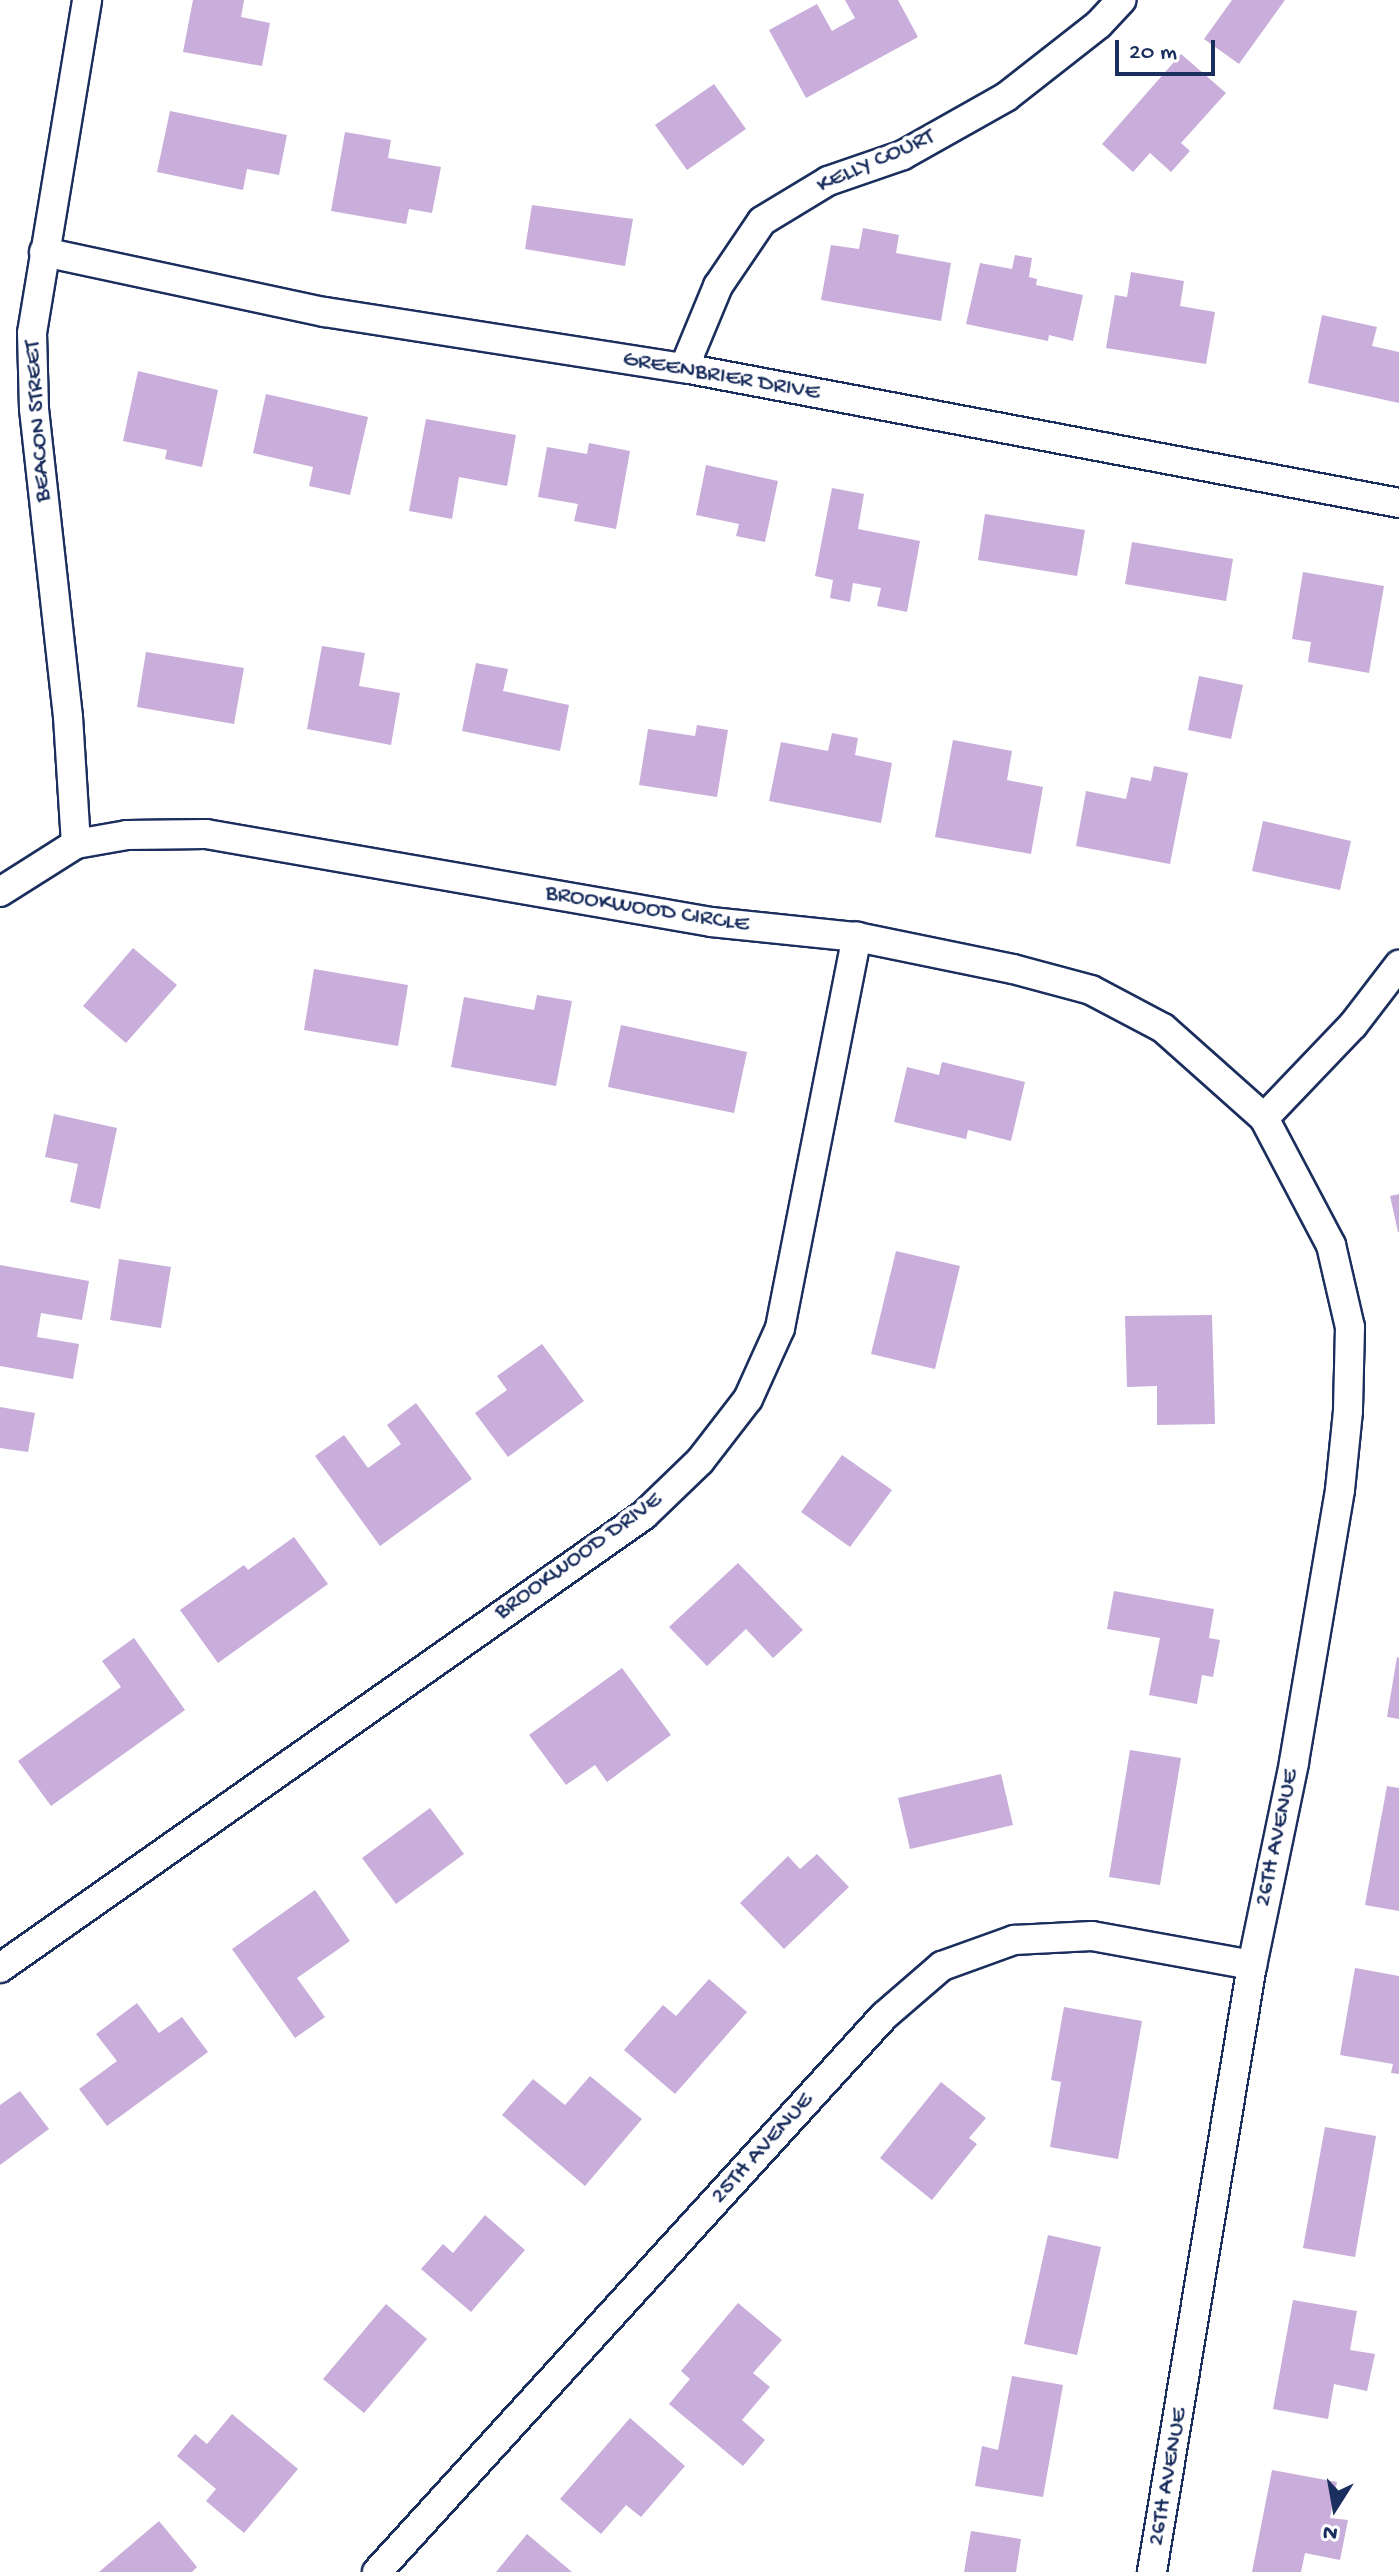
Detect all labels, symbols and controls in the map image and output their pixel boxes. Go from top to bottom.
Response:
scale bar [1119,24,1219,74]
text: 20 m [1129,39,1177,68]
street label: KELLY COURT [813,123,939,201]
street label: BEACON STREET [19,339,59,503]
street label: GREENBRIER DRIVE [620,346,822,408]
street label: BROOKWOOD CIRCLE [543,880,751,940]
street label: BROOKWOOD DRIVE [490,1487,668,1627]
street label: 26TH AVENUE [1249,1767,1307,1909]
street label: 25TH AVENUE [705,2087,821,2211]
street label: 26TH AVENUE [1143,2406,1195,2548]
north arrow [1295,2468,1375,2548]
text: N [1321,2517,1340,2546]

